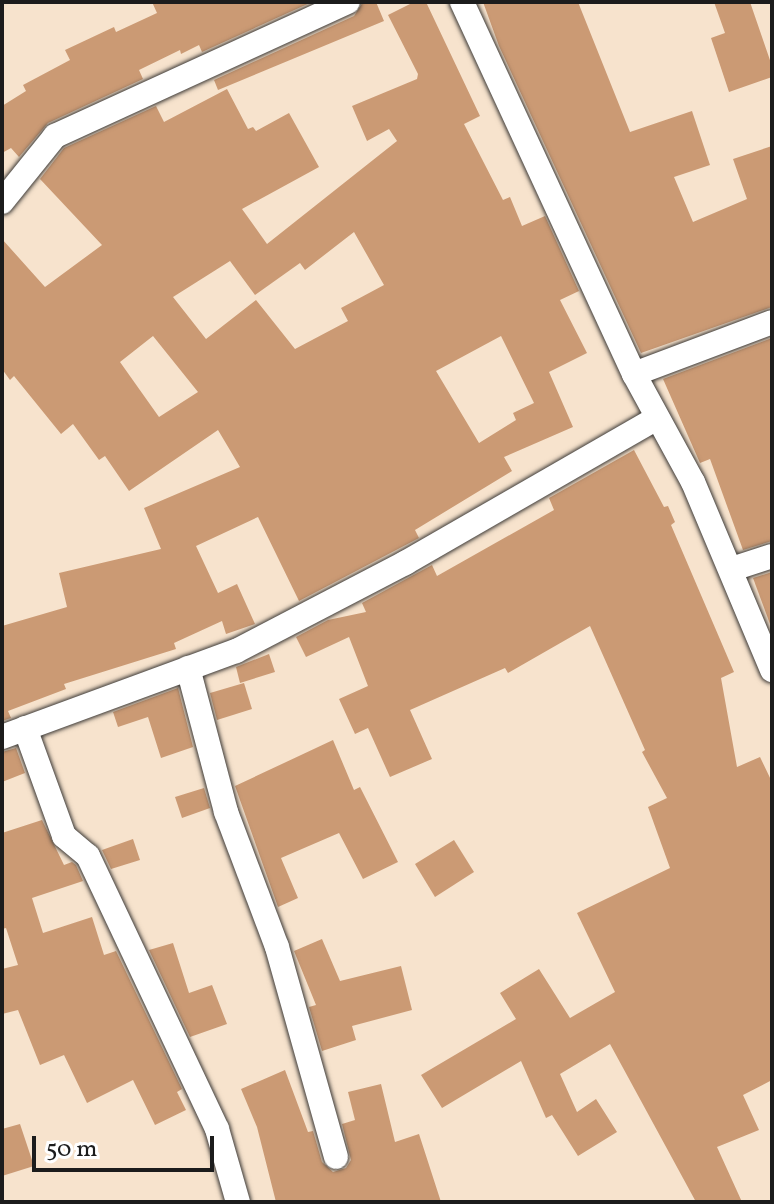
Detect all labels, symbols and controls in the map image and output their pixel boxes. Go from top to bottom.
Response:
scale bar [36,1120,218,1170]
text: 50 m [46,1133,98,1167]

